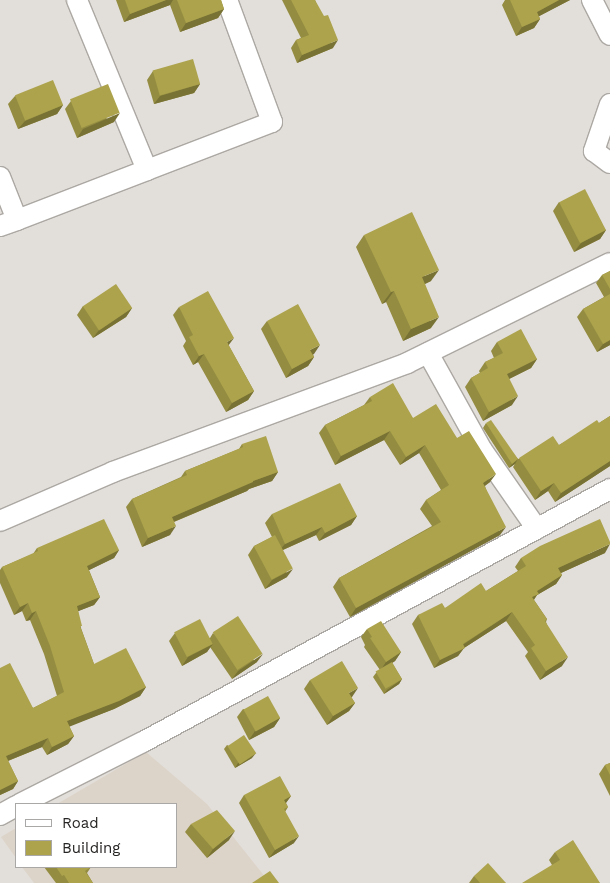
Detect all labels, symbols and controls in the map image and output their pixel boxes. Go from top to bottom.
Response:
legend [15,803,178,868]
text: Road [62,814,99,832]
text: Building [62,839,120,857]

